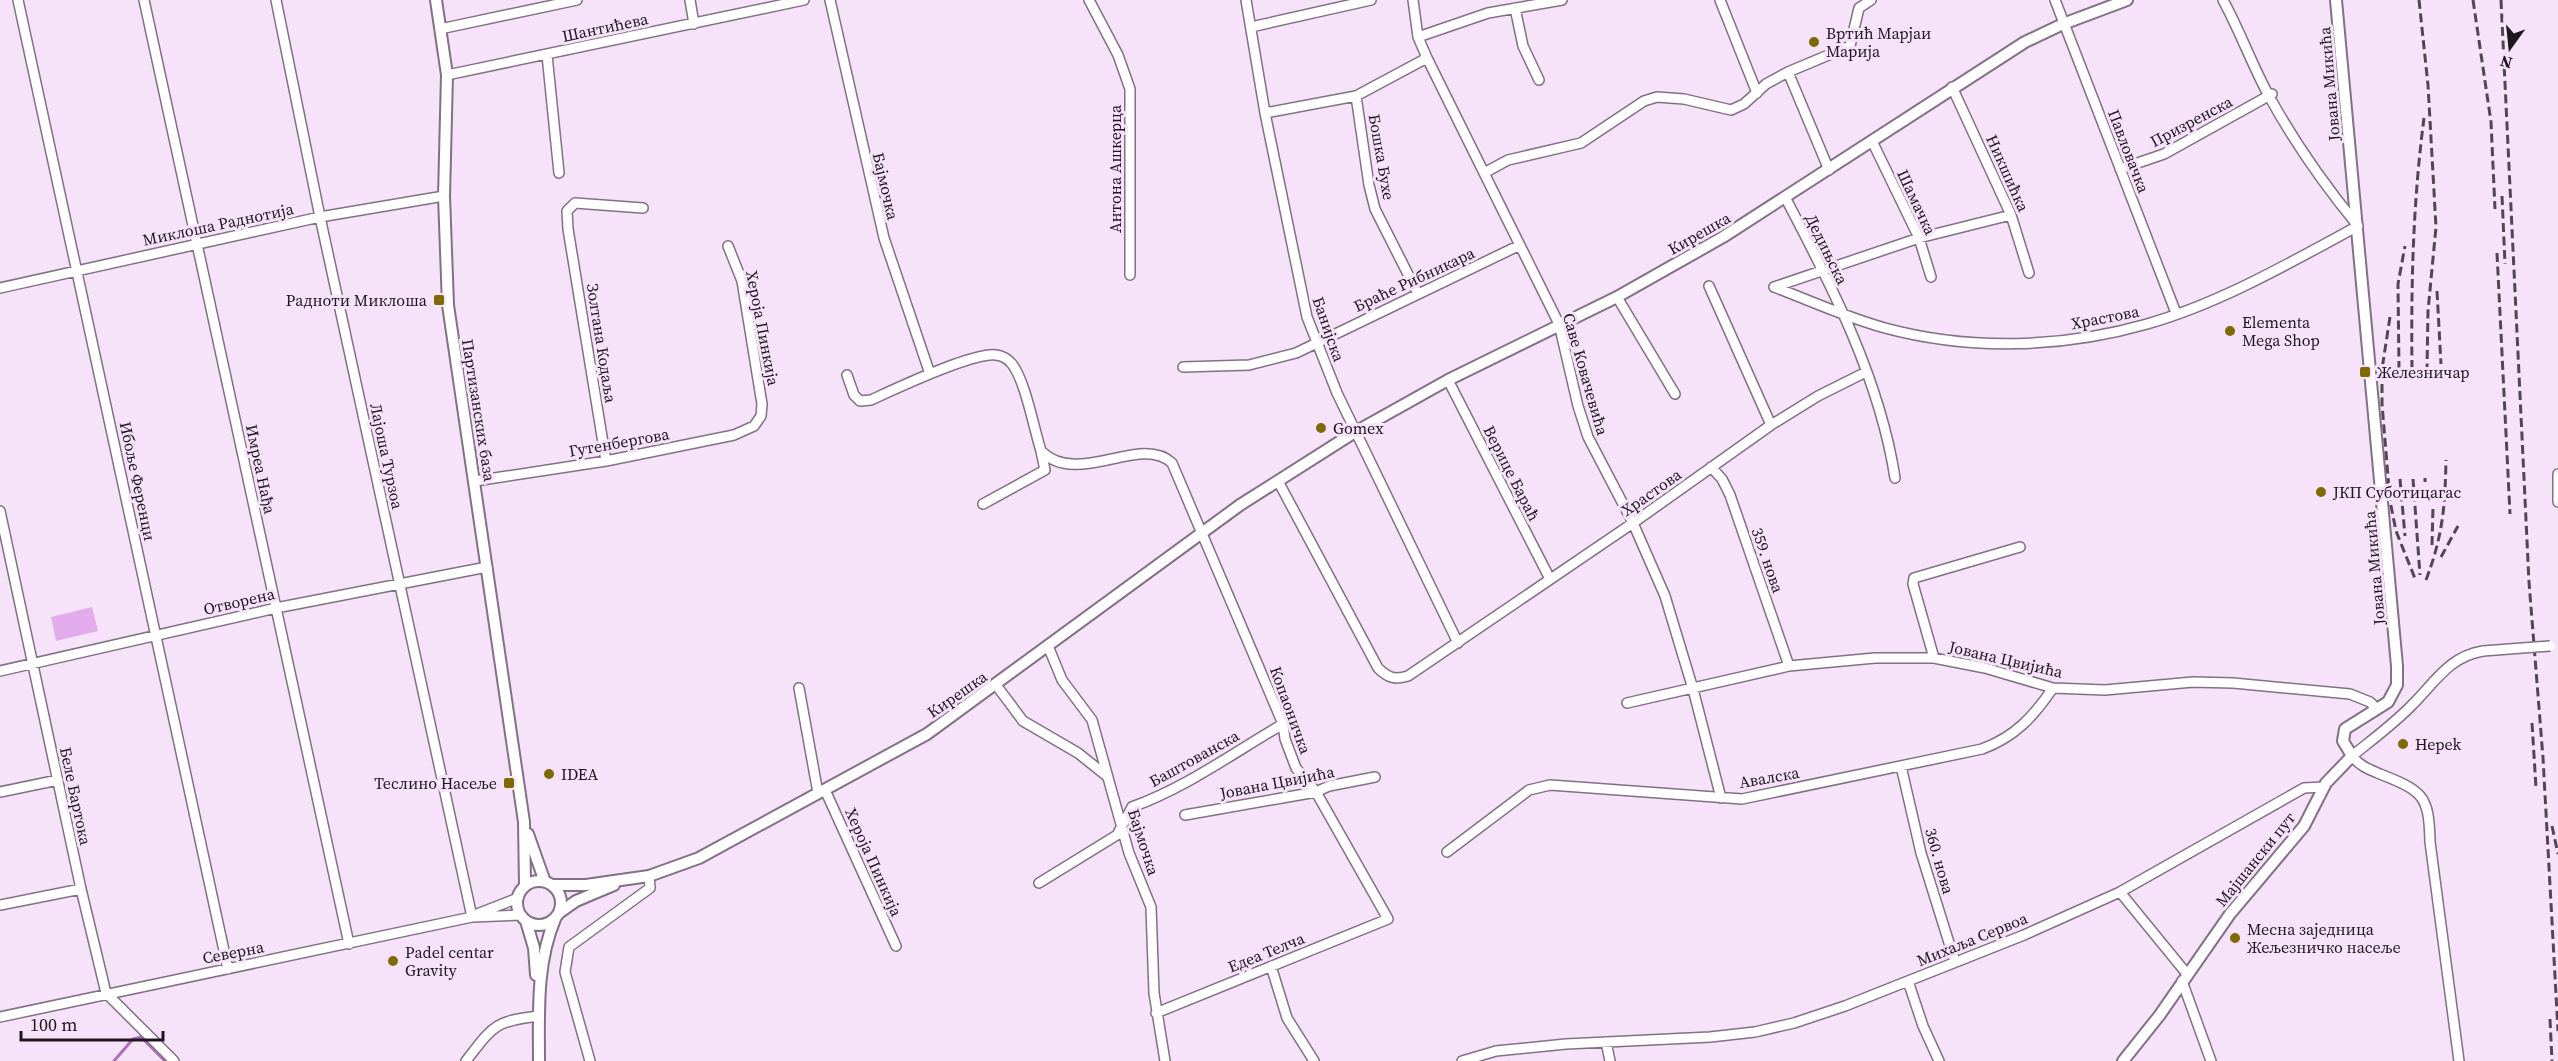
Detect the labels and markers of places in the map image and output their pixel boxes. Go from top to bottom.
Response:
place label: Вртић Марјаи Марија [1826,22,1931,62]
marker: Вртић Марјаи Марија [1807,35,1821,49]
place label: Радноти Миклоша [286,289,428,311]
marker: Радноти Миклоша [432,293,446,307]
place label: Elementa Mega Shop [2242,311,2320,351]
marker: Elementa Mega Shop [2223,324,2237,338]
place label: Железничар [2377,361,2470,383]
marker: Железничар [2358,365,2372,379]
place label: Gomex [1333,417,1384,439]
marker: Gomex [1314,421,1328,435]
place label: ЈКП Суботицагас [2332,481,2461,503]
marker: ЈКП Суботицагас [2314,485,2328,499]
place label: Hepek [2415,733,2462,755]
marker: Hepek [2396,737,2410,751]
place label: IDEA [561,763,598,785]
marker: IDEA [542,767,556,781]
place label: Теслино Насеље [374,772,497,794]
marker: Теслино Насеље [502,776,516,790]
place label: Месна заједница Жељезничко насеље [2247,918,2401,958]
marker: Месна заједница Жељезничко насеље [2228,931,2242,945]
place label: Padel centar Gravity [405,941,494,981]
marker: Padel centar Gravity [386,954,400,968]

